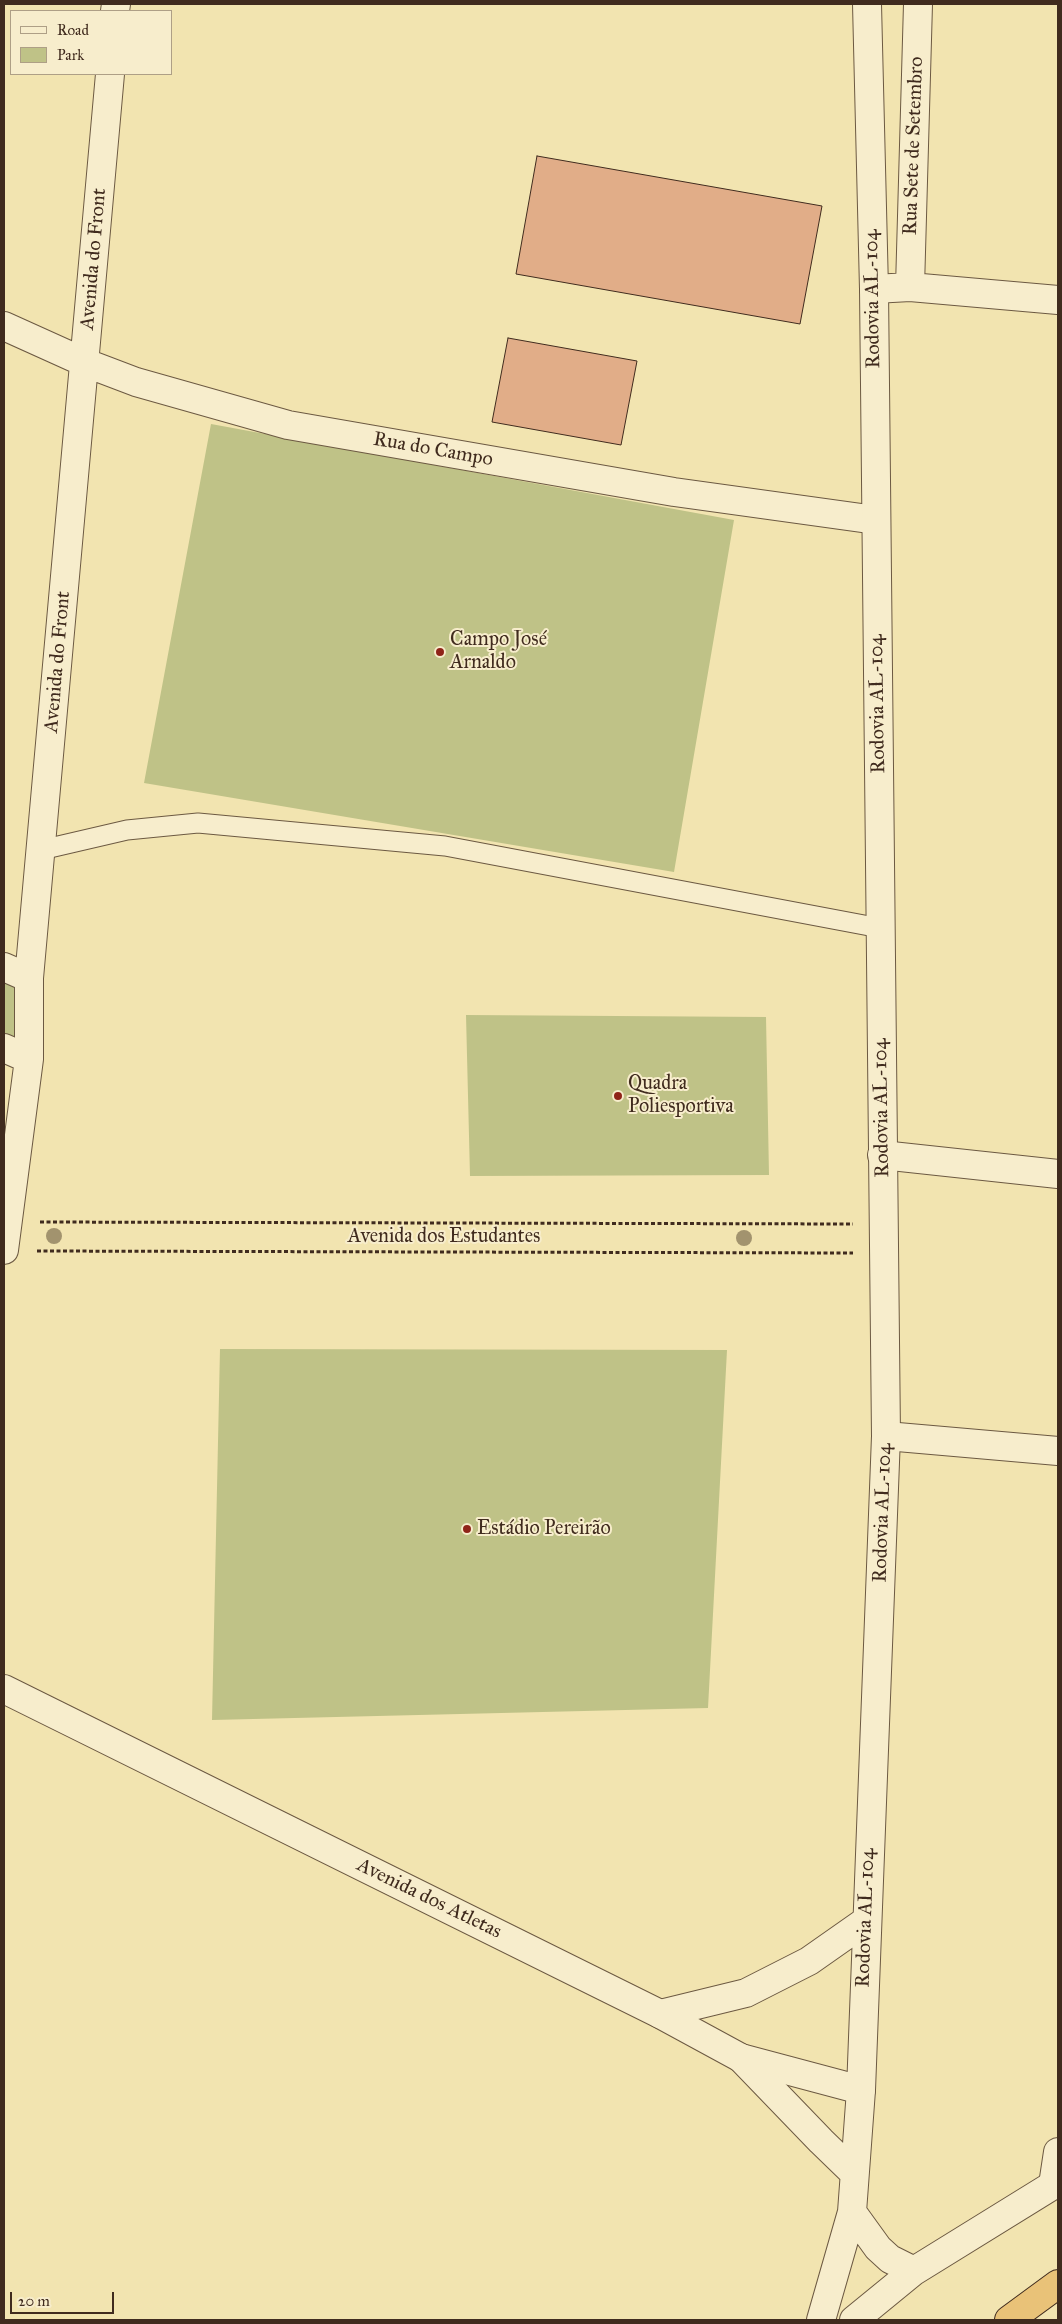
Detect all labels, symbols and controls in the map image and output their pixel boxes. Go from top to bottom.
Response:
legend [10,10,172,75]
text: Road [57,21,89,39]
text: Park [57,46,84,64]
street label: Rua Sete de Setembro [899,56,929,236]
street label: Avenida do Front [76,187,112,331]
street label: Rodovia AL-104 [860,229,886,369]
street label: Rua do Campo [371,428,495,472]
street label: Avenida do Front [40,590,76,734]
place label: Campo José Arnaldo [450,628,547,675]
street label: Rodovia AL-104 [865,634,891,774]
marker: Campo José Arnaldo [434,646,446,658]
street label: Rodovia AL-104 [869,1038,895,1178]
place label: Quadra Poliesportiva [628,1072,734,1119]
marker: Quadra Poliesportiva [612,1090,624,1102]
street label: Avenida dos Estudantes [348,1225,540,1249]
street label: Rodovia AL-104 [869,1443,897,1583]
place label: Estádio Pereirão [477,1517,611,1541]
marker: Estádio Pereirão [461,1523,473,1535]
street label: Rodovia AL-104 [852,1848,880,1988]
street label: Avenida dos Atletas [353,1854,505,1944]
scale bar [12,2282,116,2314]
text: 20 m [18,2292,50,2310]

